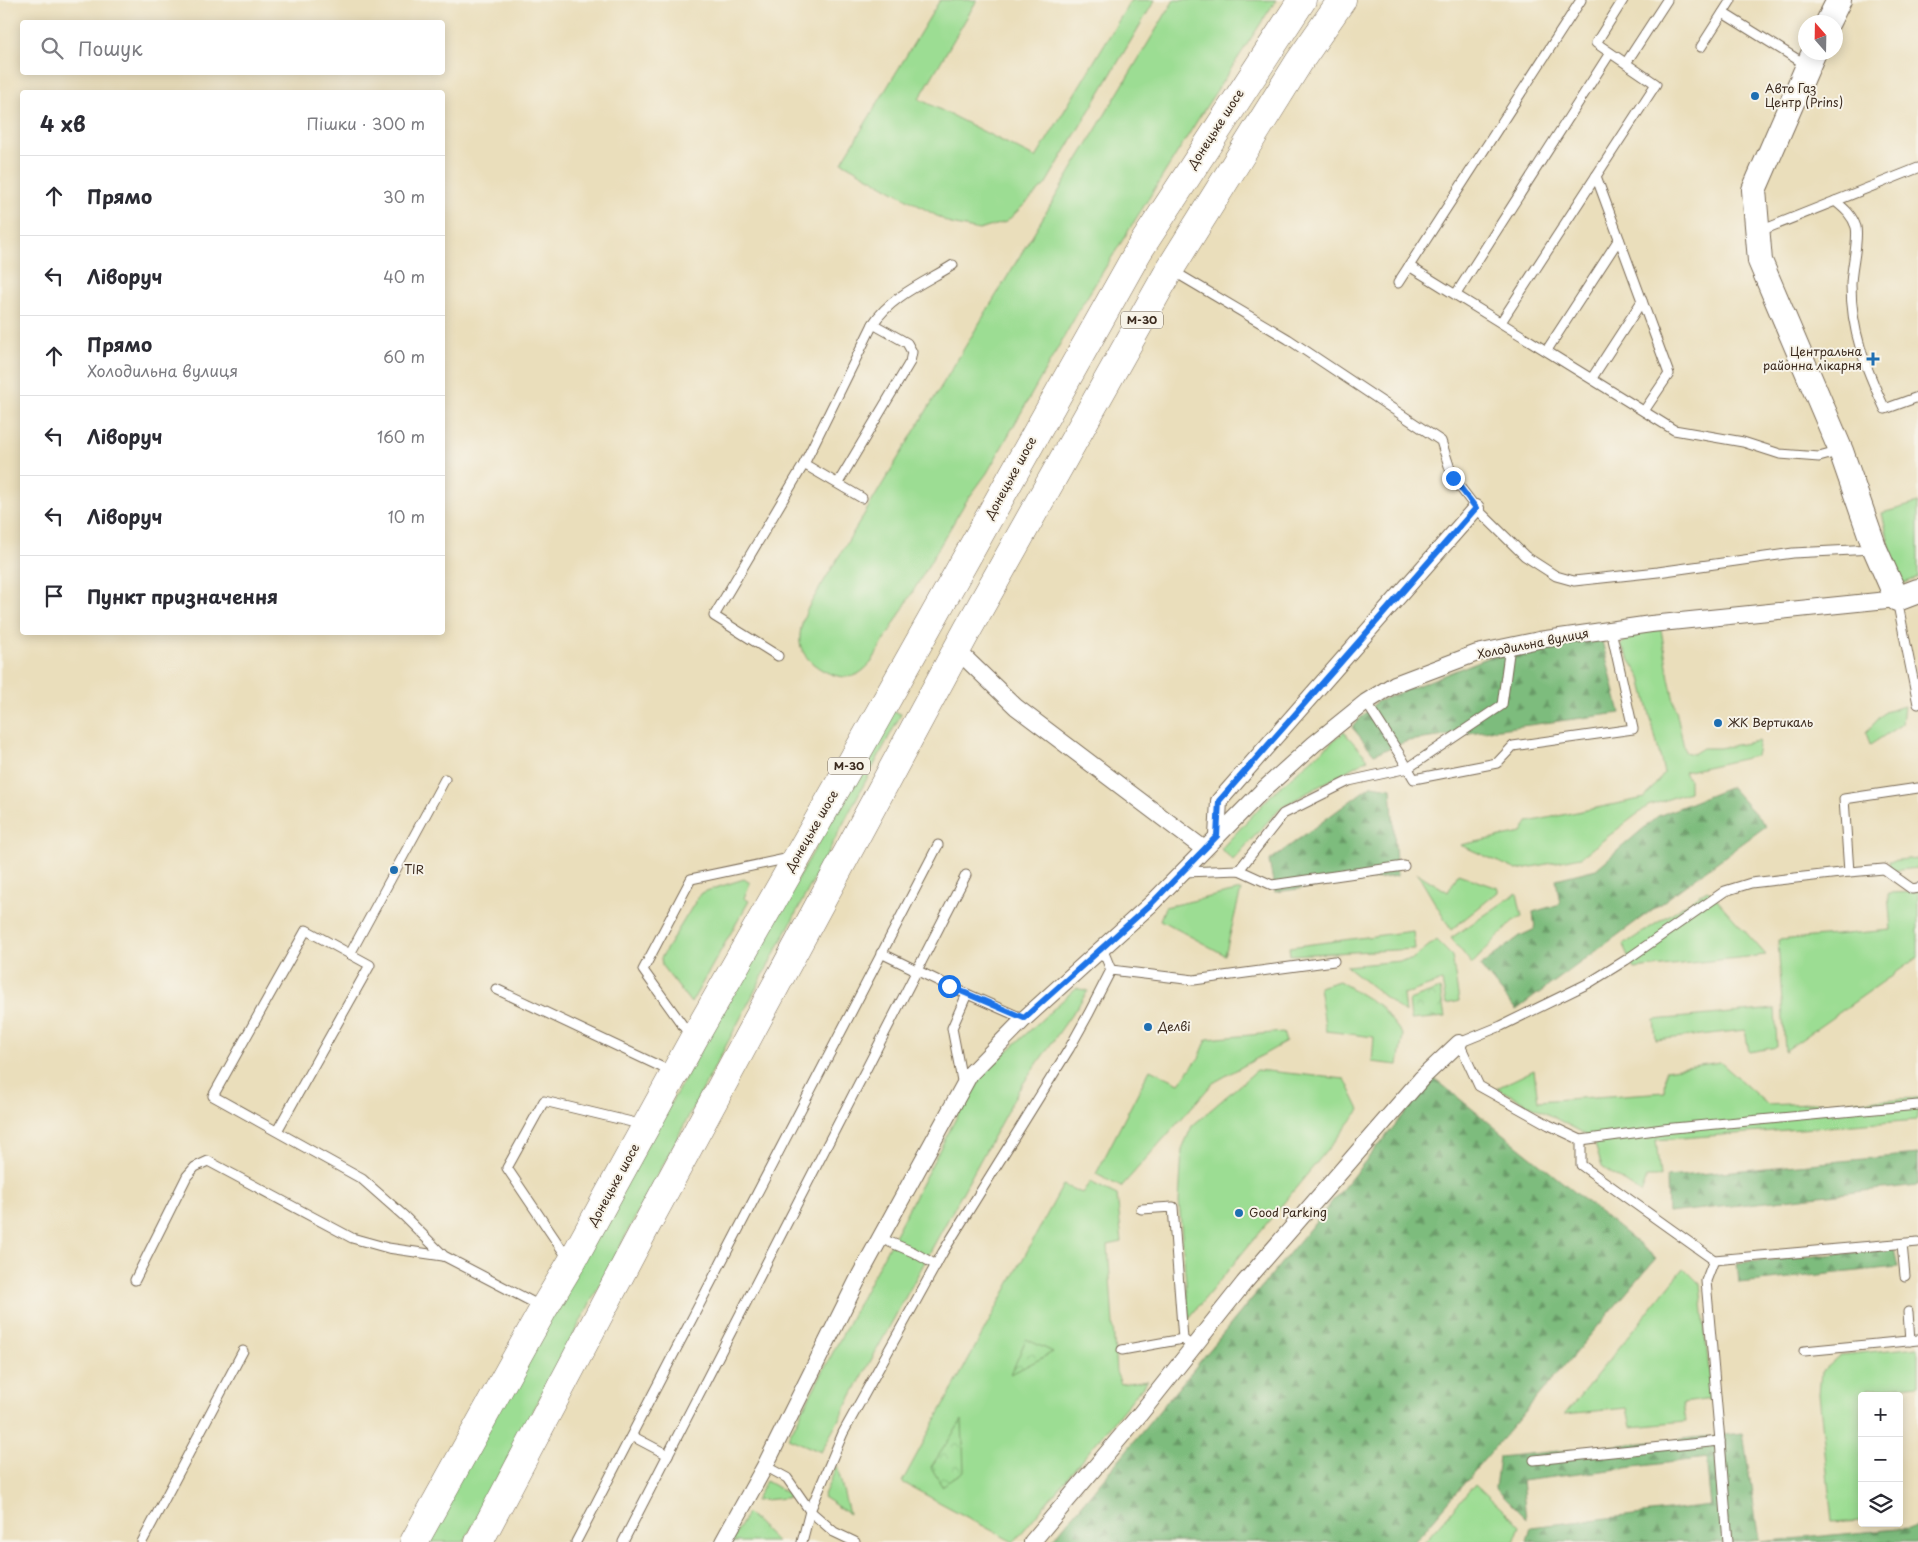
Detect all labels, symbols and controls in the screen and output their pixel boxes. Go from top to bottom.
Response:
north arrow [1798,15,1843,60]
search box [20,20,445,75]
icon: search [38,34,66,62]
text: Пошук [78,34,143,62]
place label: Авто Газ Центр (Prins) [1765,79,1843,111]
street label: Донецьке шосе [1182,85,1248,173]
marker: Авто Газ Центр (Prins) [1749,90,1761,102]
text: 4 хв [40,107,86,139]
text: Пішки · 300 m [306,111,425,135]
icon: ahead [40,182,68,210]
text: Прямо [87,182,152,210]
text: 30 m [383,184,425,208]
icon: left [40,262,68,290]
text: Ліворуч [87,262,163,290]
text: 40 m [383,264,425,288]
road number: М-30 [1121,312,1163,328]
text: Прямо [87,330,152,358]
icon: ahead [40,342,68,370]
place label: Центральна районна лікарня [1763,342,1863,374]
text: 60 m [383,344,425,368]
marker: Центральна районна лікарня [1866,352,1880,366]
text: Холодильна вулиця [87,358,238,382]
icon: left [40,422,68,450]
text: Ліворуч [87,422,163,450]
text: 160 m [377,424,425,448]
street label: Донецьке шосе [980,433,1040,523]
route end [1442,467,1465,490]
icon: left [40,502,68,530]
text: Ліворуч [87,502,163,530]
text: 10 m [388,504,425,528]
icon: arrive [40,582,68,610]
text: Пункт призначення [87,582,278,610]
street label: Холодильна вулиця [1475,623,1590,663]
place label: ЖК Вертикаль [1728,713,1813,731]
marker: ЖК Вертикаль [1712,717,1724,729]
road number: М-30 [828,758,870,774]
street label: Донецьке шосе [780,786,842,876]
place label: TIR [404,860,424,878]
marker: TIR [388,864,400,876]
route start [938,975,961,998]
place label: Делві [1157,1017,1191,1035]
marker: Делві [1142,1021,1154,1033]
street label: Донецьке шосе [583,1140,643,1230]
place label: Good Parking [1249,1203,1327,1221]
marker: Good Parking [1233,1207,1245,1219]
map controls [1858,1392,1903,1527]
button: + [1858,1392,1903,1437]
button: − [1858,1437,1903,1482]
button: layers [1858,1482,1903,1527]

